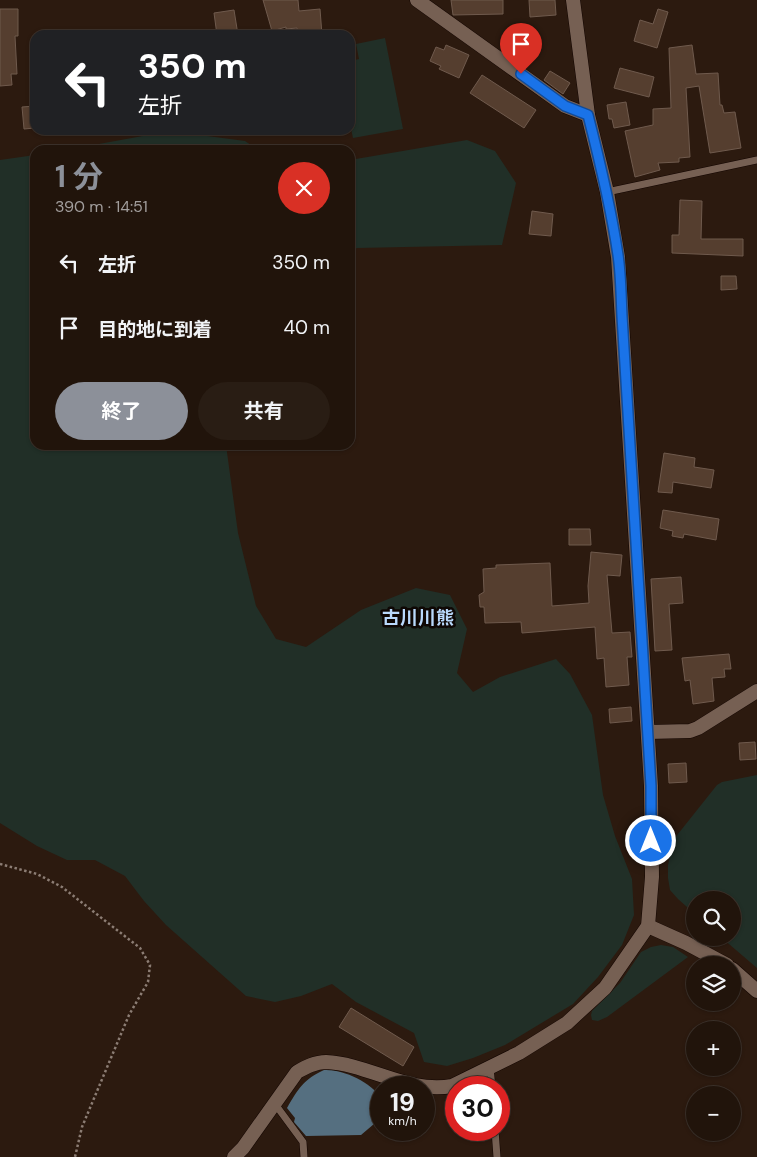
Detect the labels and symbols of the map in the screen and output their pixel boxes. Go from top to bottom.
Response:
pin [500,23,542,74]
district label: 古川川熊 [382,606,454,630]
position arrow [624,814,676,866]
speed limit sign: 30 [445,1076,510,1141]

